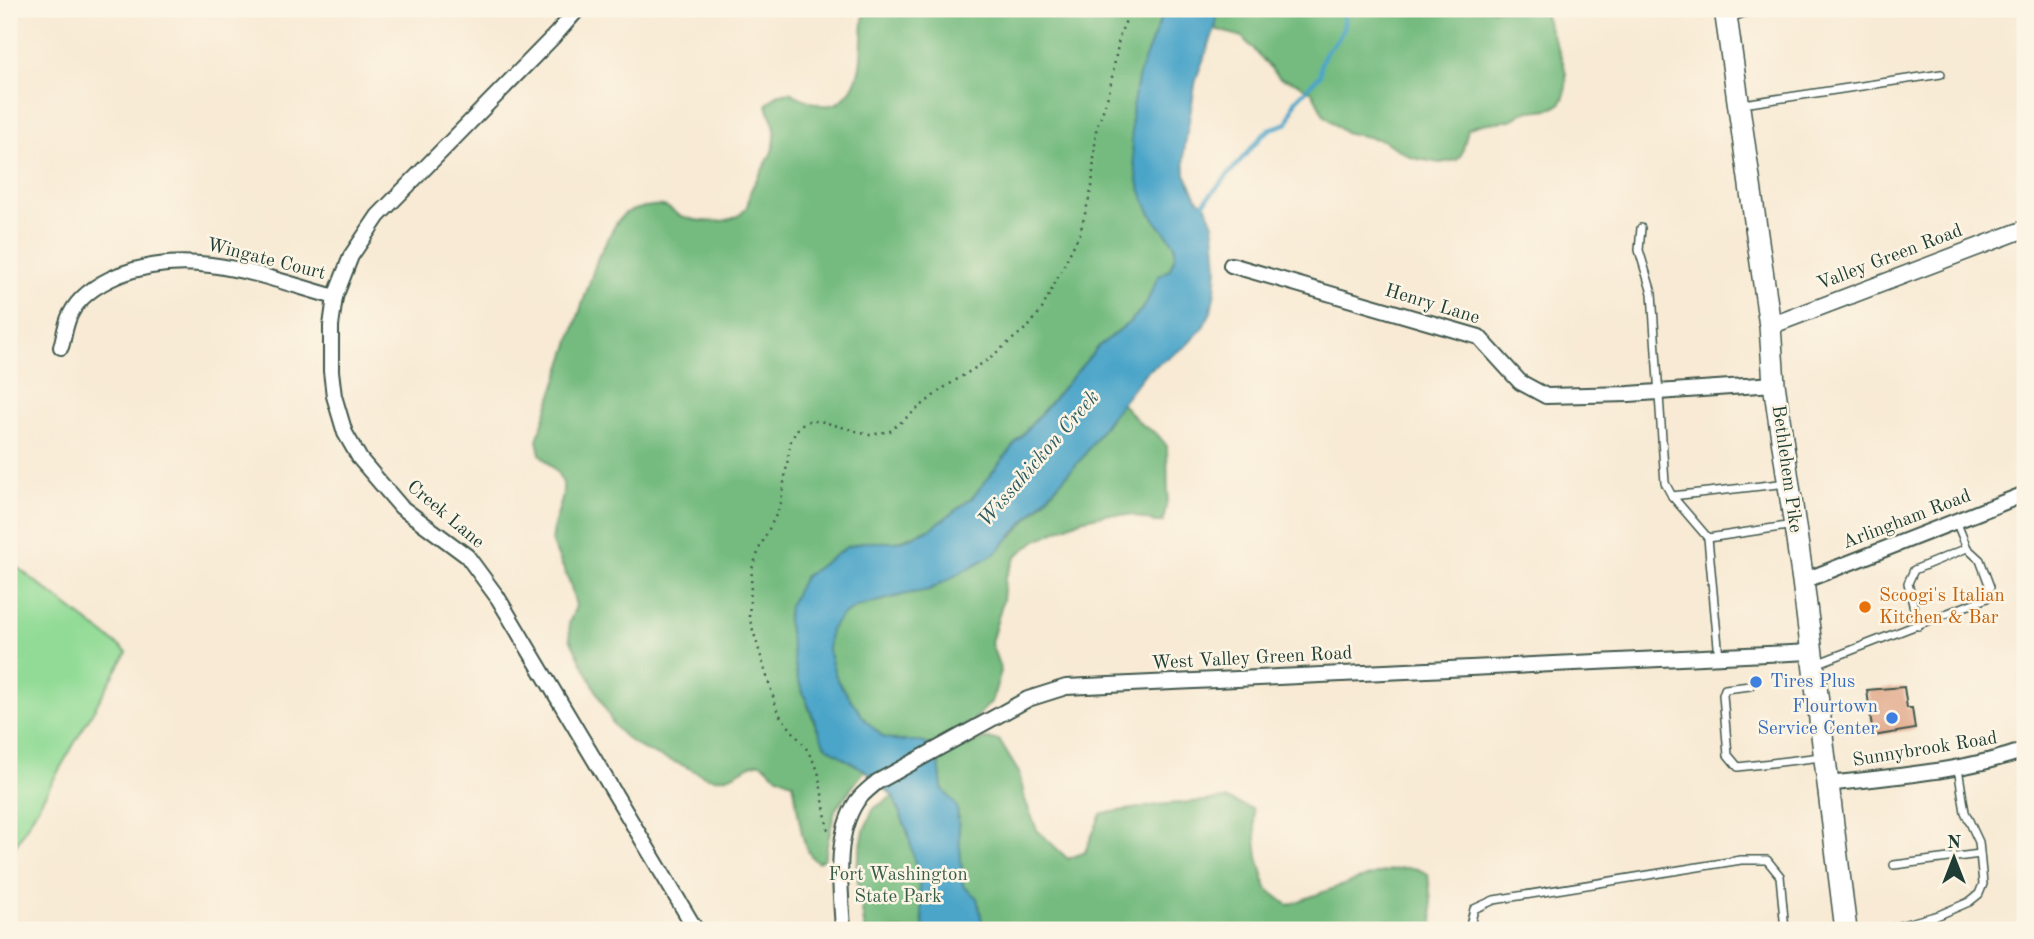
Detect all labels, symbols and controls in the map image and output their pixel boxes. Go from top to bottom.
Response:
street label: Valley Green Road [1815,222,1965,294]
street label: Wingate Court [205,236,327,284]
street label: Henry Lane [1382,282,1482,328]
water label: Wissahickon Creek [974,387,1104,531]
street label: Bethlehem Pike [1768,404,1804,534]
street label: Creek Lane [403,477,487,553]
street label: Arlingham Road [1840,487,1974,553]
place label: Scoogi's Italian Kitchen & Bar [1879,587,2005,628]
marker: Scoogi's Italian Kitchen & Bar [1857,599,1873,615]
street label: West Valley Green Road [1151,644,1353,674]
place label: Tires Plus [1770,673,1855,692]
marker: Tires Plus [1748,674,1764,690]
place label: Flourtown Service Center [1757,698,1878,739]
marker: Flourtown Service Center [1884,710,1900,726]
street label: Sunnybrook Road [1851,729,1999,771]
north arrow [1918,824,1988,894]
text: N [1947,834,1962,853]
park label: Fort Washington State Park [828,866,968,907]

